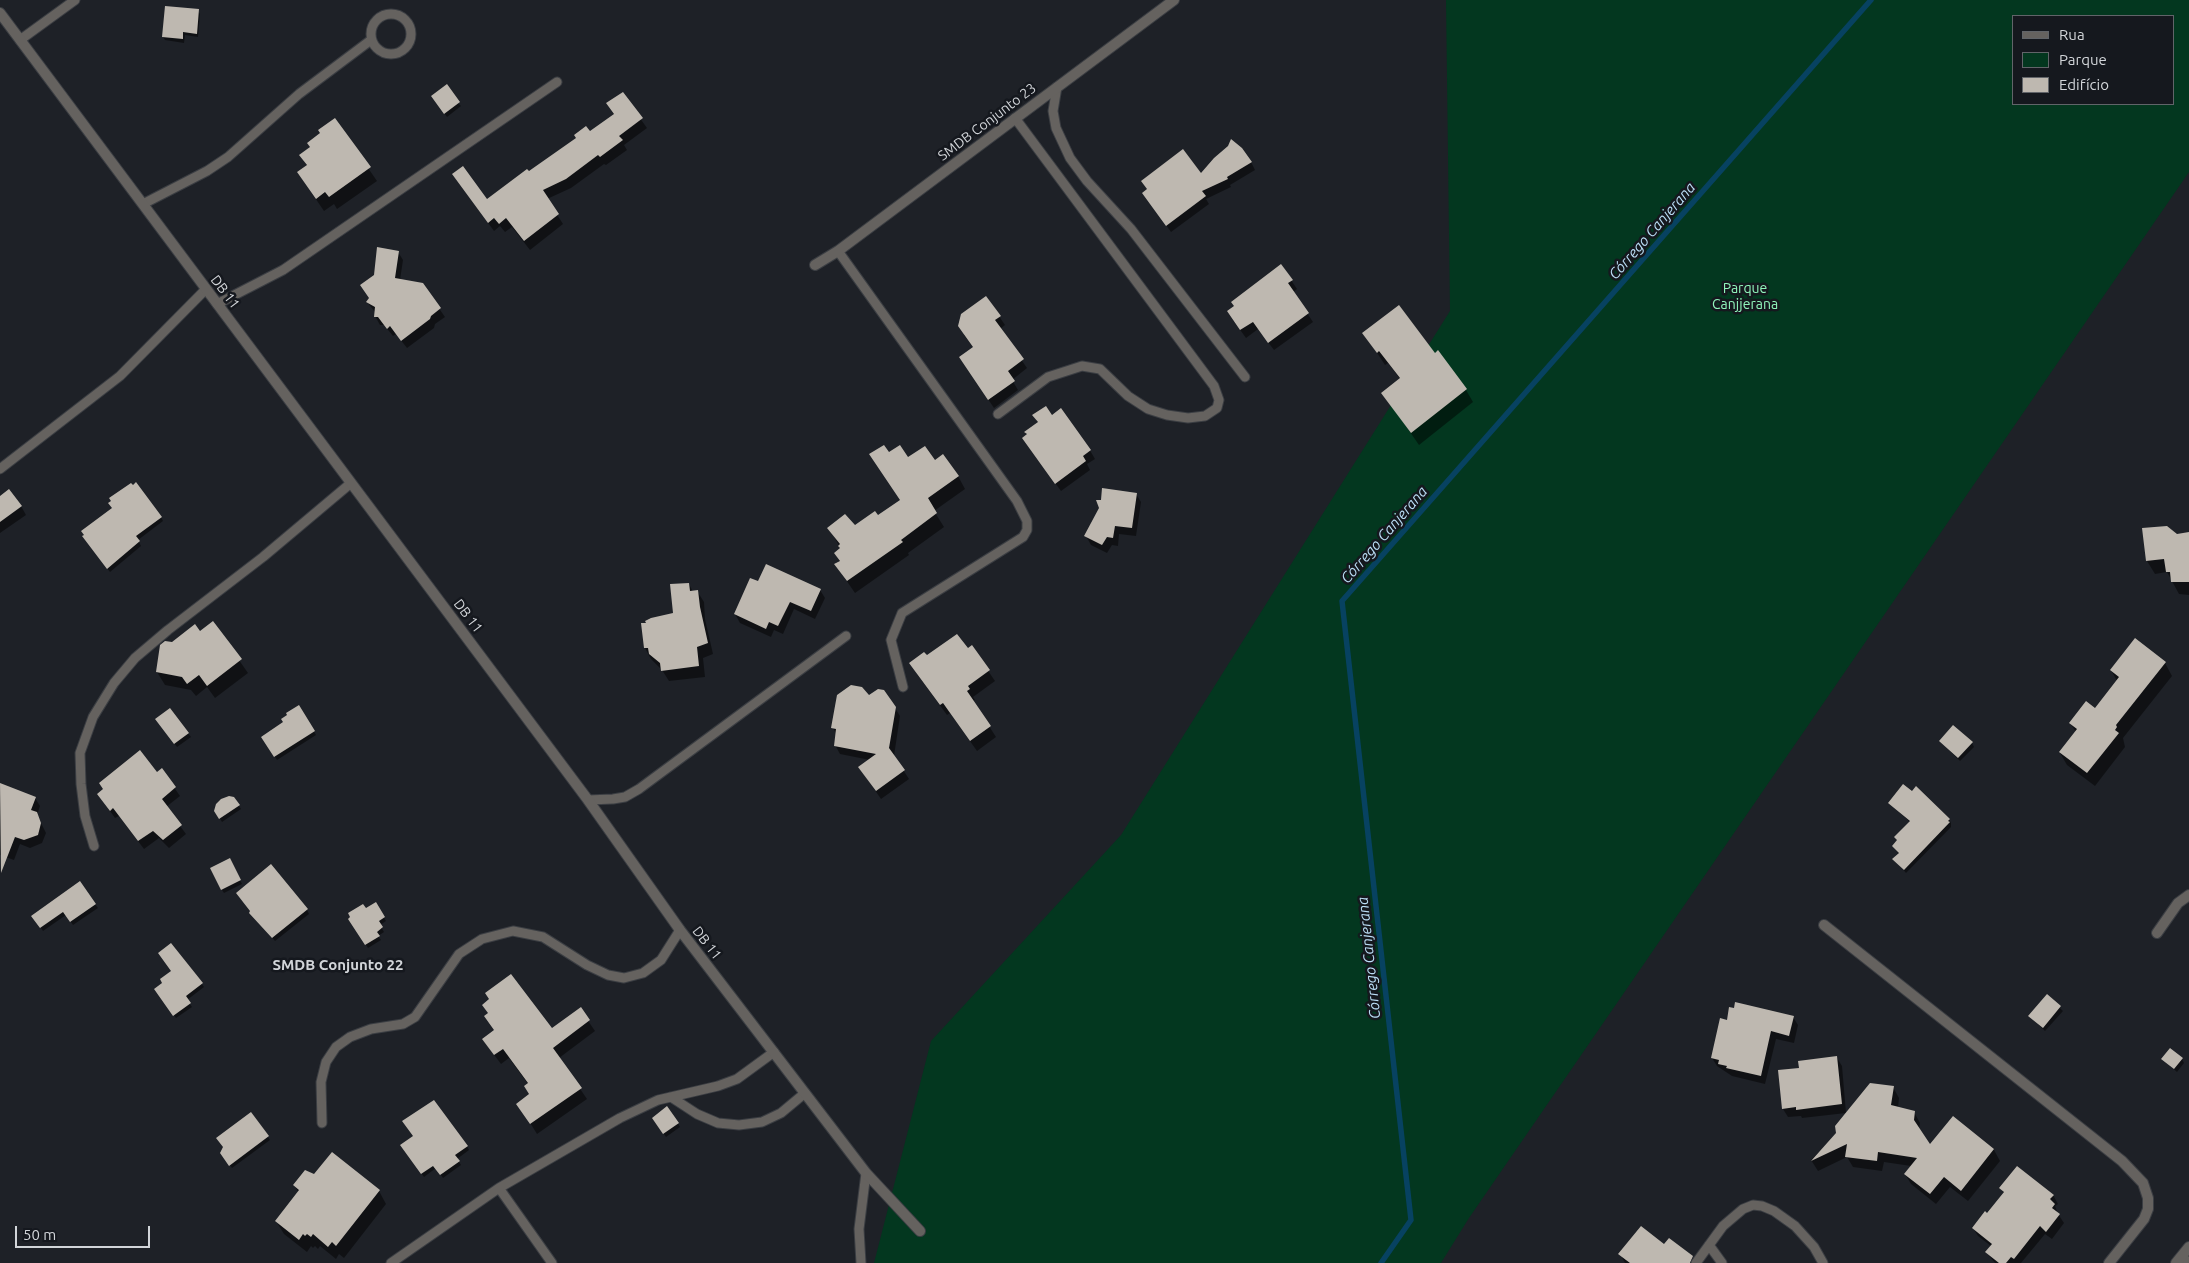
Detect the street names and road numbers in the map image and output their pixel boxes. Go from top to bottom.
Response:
street label: SMDB Conjunto 23 [935,80,1039,164]
street label: DB 11 [207,272,243,312]
street label: DB 11 [450,596,486,636]
street label: DB 11 [689,923,725,963]

